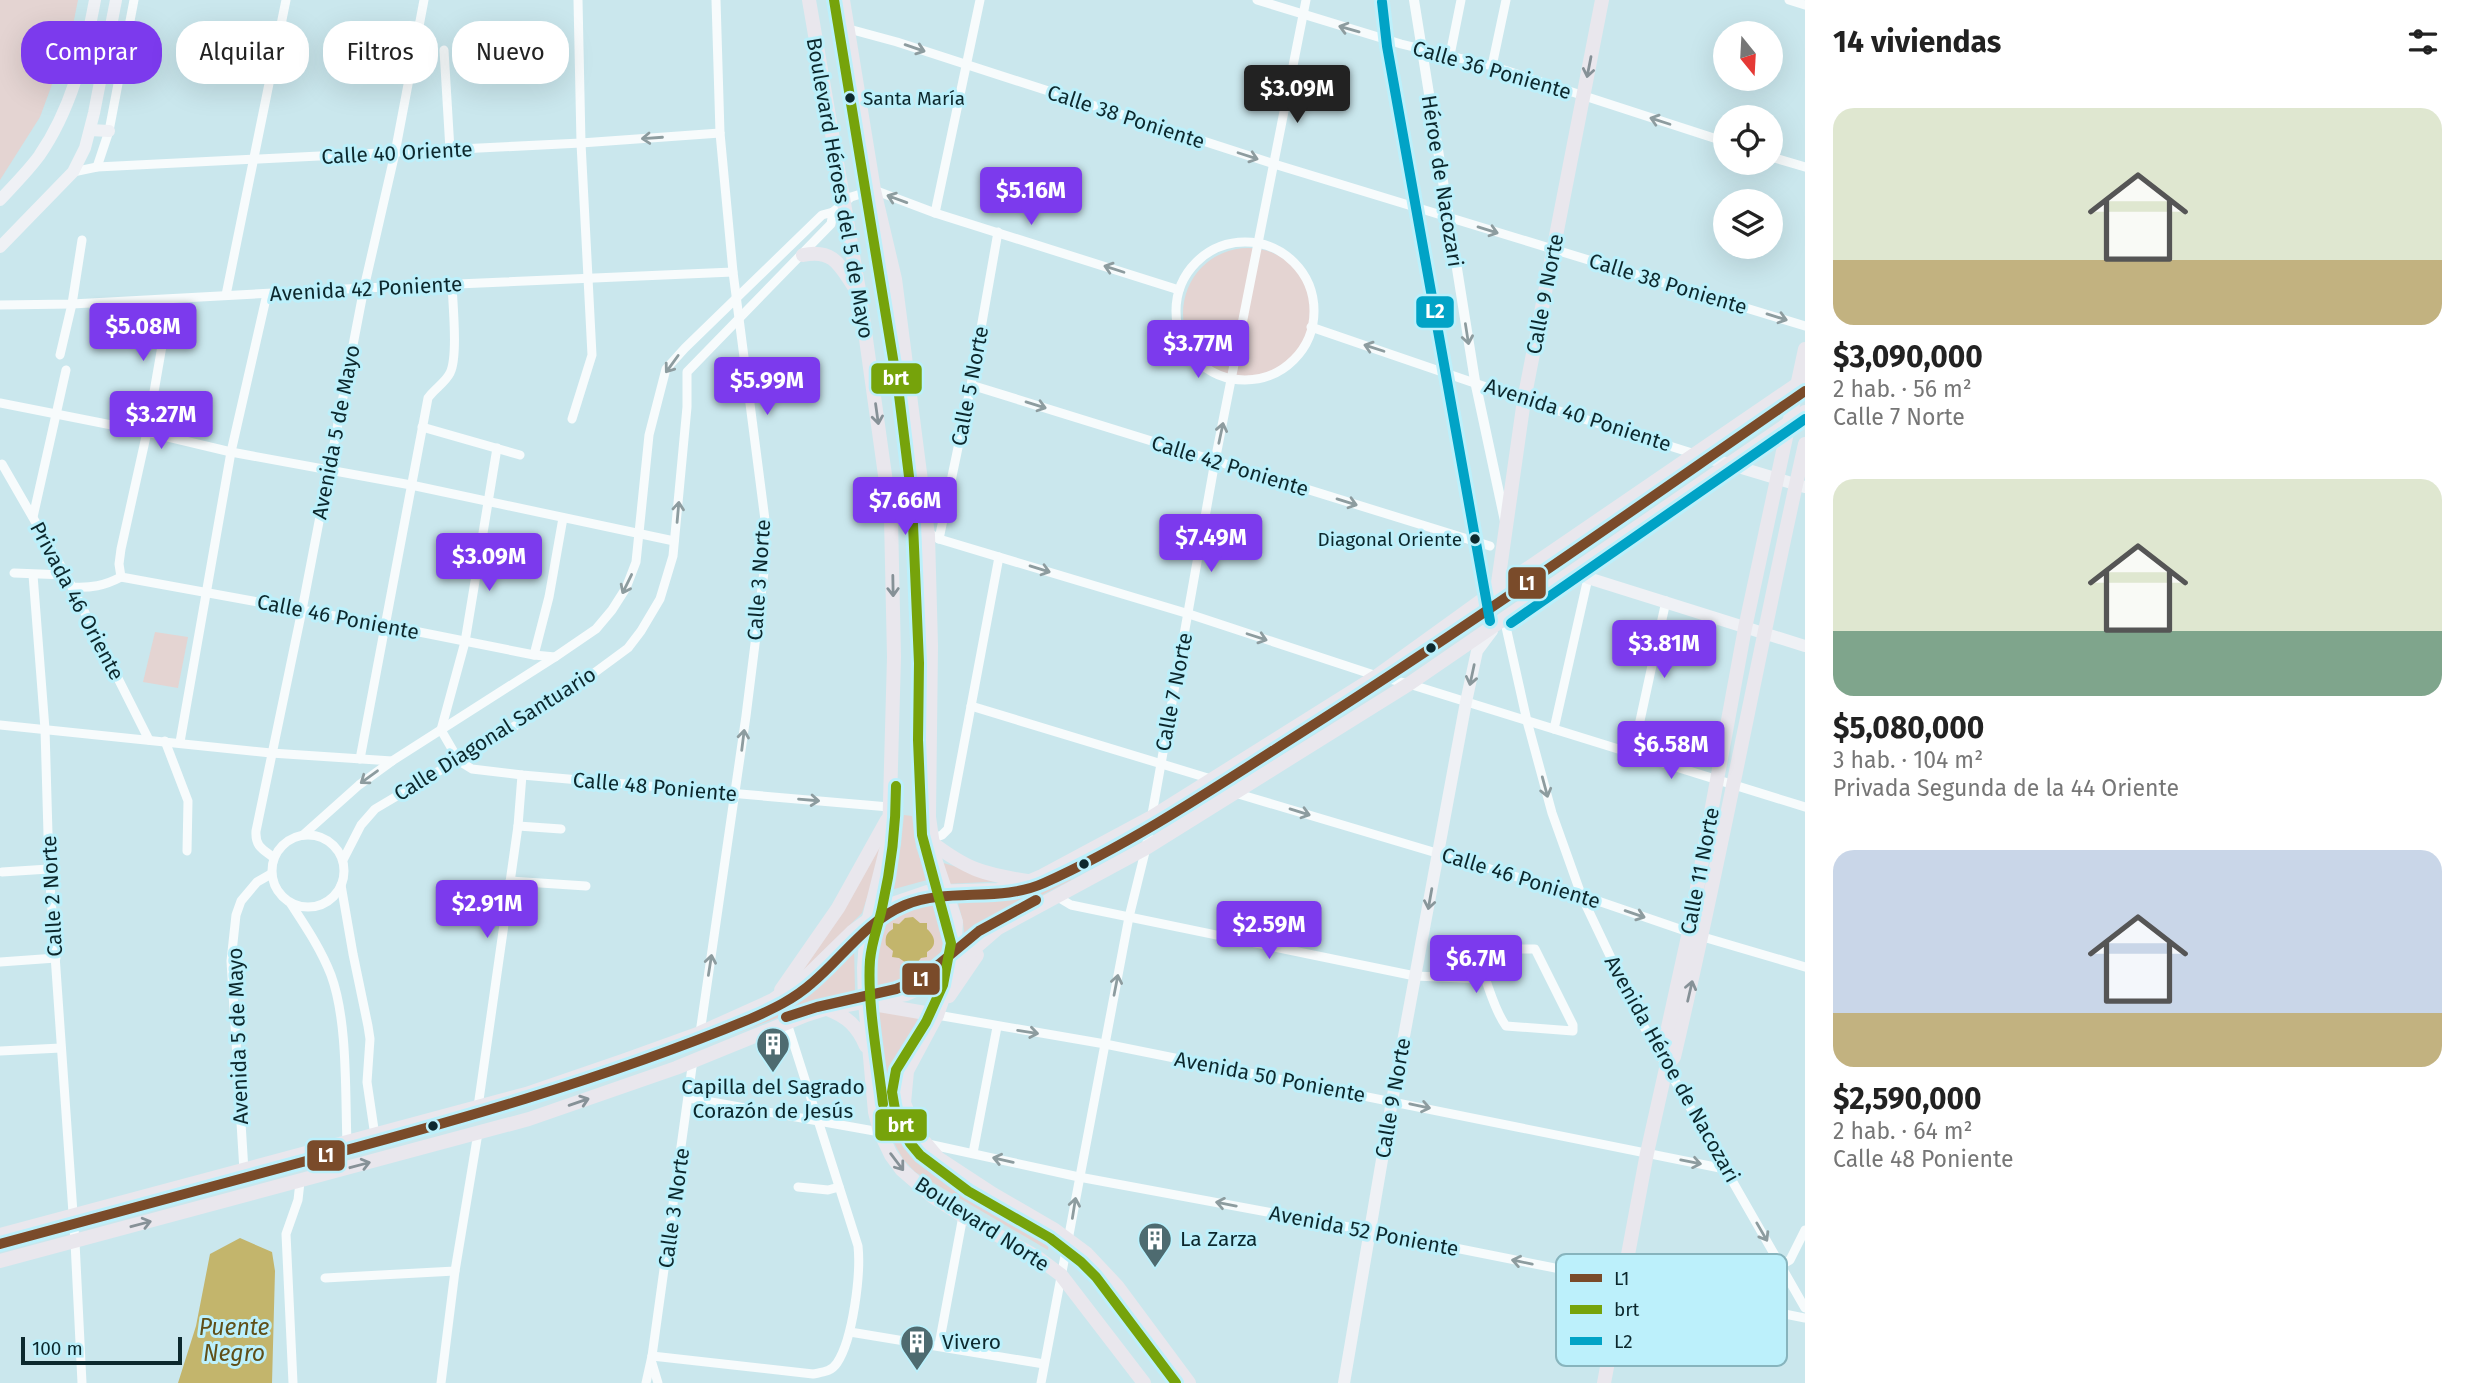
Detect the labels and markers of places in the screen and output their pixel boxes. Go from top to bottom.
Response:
pin: $3.09M [1240,66,1354,125]
place label: Santa María [863,87,965,110]
marker: Santa María [843,91,857,105]
pin: $5.16M [974,168,1088,227]
pin: $5.08M [86,304,200,363]
pin: $3.77M [1141,320,1255,380]
pin: $5.99M [710,358,824,417]
pin: $3.27M [104,392,218,451]
pin: $7.66M [848,477,962,537]
pin: $7.49M [1154,514,1268,574]
place label: Diagonal Oriente [1317,528,1462,551]
marker: Diagonal Oriente [1468,532,1482,546]
pin: $3.09M [432,534,546,593]
pin: $3.81M [1607,620,1721,680]
unlabelled marker [1424,641,1438,655]
pin: $6.58M [1614,722,1728,781]
unlabelled marker [1077,857,1091,871]
pin: $2.91M [430,880,544,940]
pin: $2.59M [1212,902,1326,961]
pin: $6.7M [1427,936,1525,995]
building icon: Capilla del Sagrado Corazón de Jesús [754,1025,792,1074]
place label: Capilla del Sagrado Corazón de Jesús [681,1074,865,1124]
unlabelled marker [426,1119,440,1133]
building icon: La Zarza [1136,1220,1174,1269]
place label: La Zarza [1180,1226,1258,1252]
building icon: Vivero [898,1323,936,1372]
place label: Vivero [942,1329,1001,1355]

